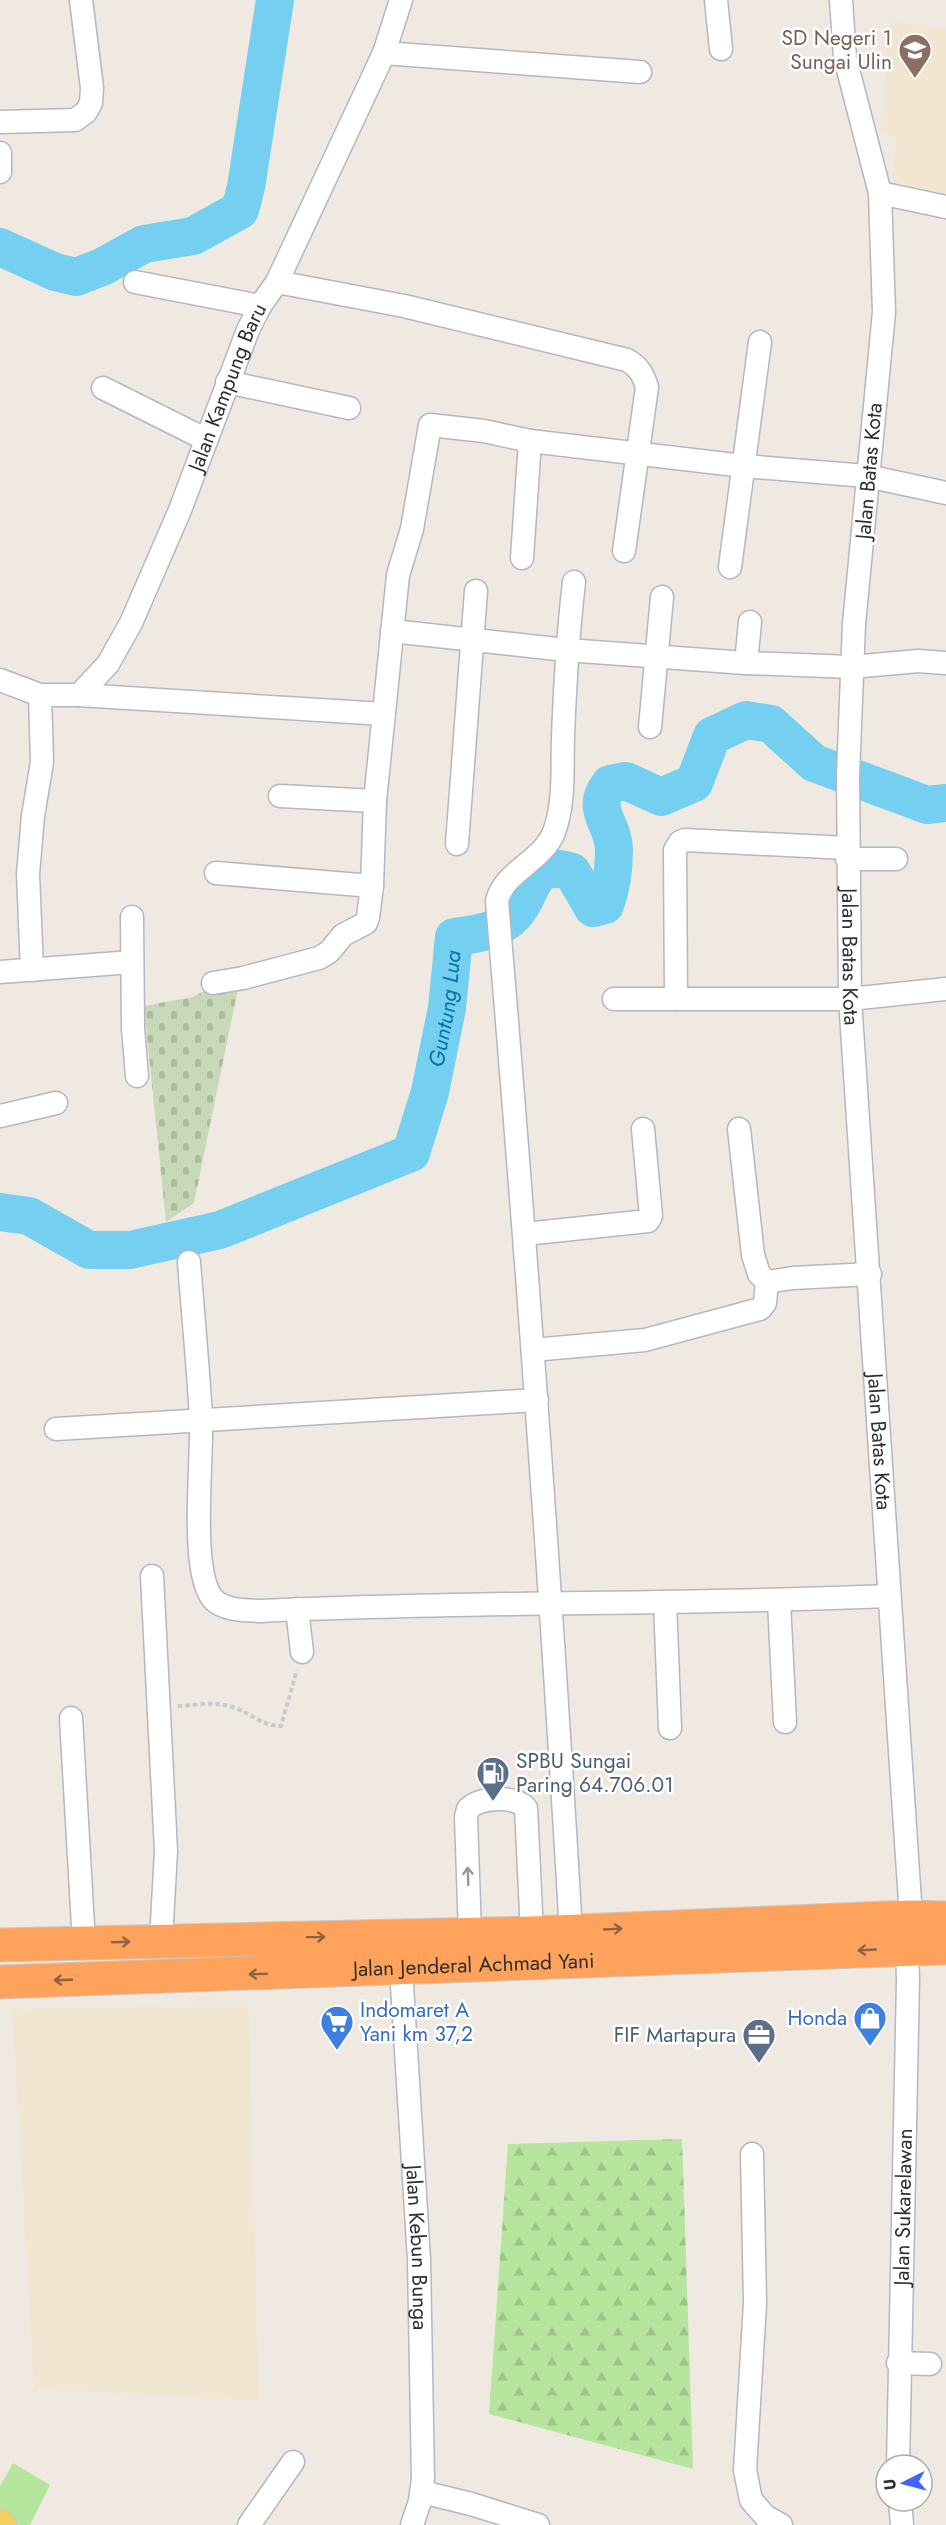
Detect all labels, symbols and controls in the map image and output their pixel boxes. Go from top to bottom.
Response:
place label: SD Negeri 1 Sungai Ulin [782,23,892,77]
school or university icon: SD Negeri 1 Sungai Ulin [897,32,933,79]
street label: Jalan Kampung Baru [180,298,274,478]
street label: Jalan Batas Kota [848,401,890,544]
street label: Jalan Batas Kota [834,885,867,1026]
water label: Guntung Lua [419,949,469,1070]
street label: Jalan Batas Kota [860,1369,899,1511]
place label: SPBU Sungai Paring 64.706.01 [516,1746,674,1800]
fuel station icon: SPBU Sungai Paring 64.706.01 [475,1755,511,1802]
one-way arrow [462,1866,474,1886]
one-way arrow [602,1924,622,1935]
one-way arrow [306,1931,326,1943]
one-way arrow [111,1936,131,1947]
one-way arrow [857,1944,877,1955]
street label: Jalan Jenderal Achmad Yani [349,1946,595,1984]
one-way arrow [249,1968,269,1980]
one-way arrow [54,1974,74,1986]
place label: Indomaret A Yani km 37,2 [360,1995,473,2049]
shop icon: Honda [852,2000,888,2047]
place label: Honda [787,2003,847,2033]
supermarket icon: Indomaret A Yani km 37,2 [319,2004,355,2051]
office icon: FIF Martapura [741,2017,777,2064]
place label: FIF Martapura [614,2020,736,2050]
street label: Jalan Sukarelawan [887,2128,920,2289]
street label: Jalan Kebun Bunga [398,2161,435,2331]
north arrow [874,2453,934,2513]
text: U [878,2478,902,2491]

